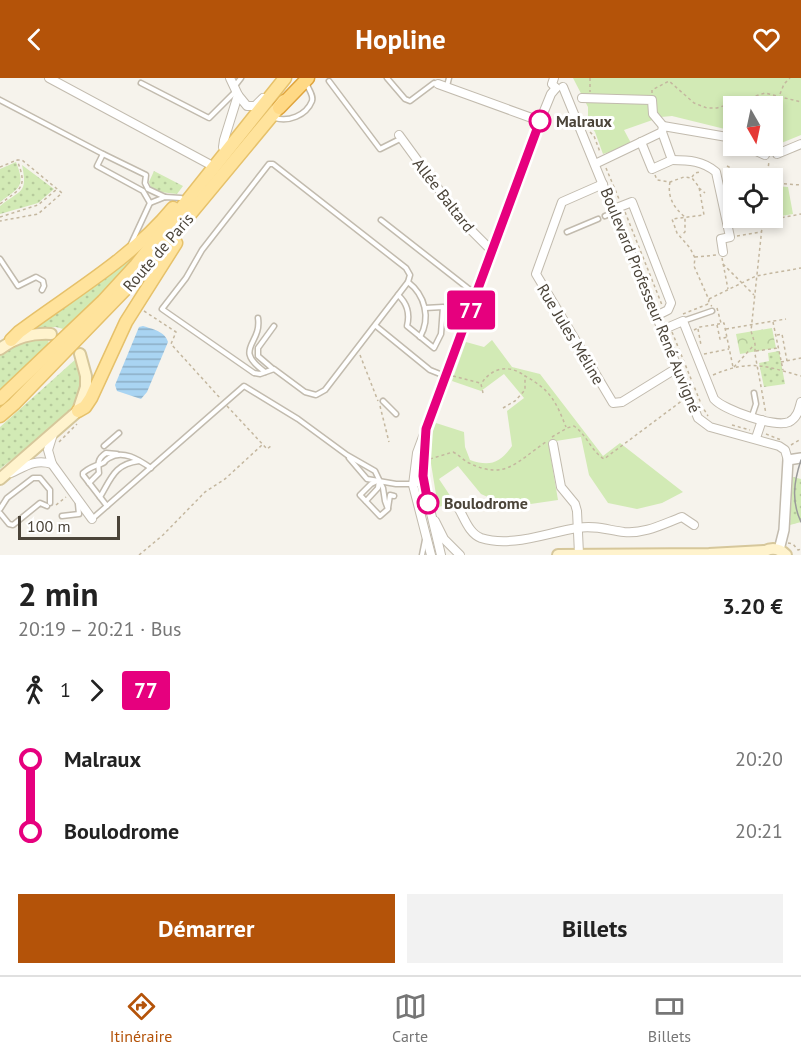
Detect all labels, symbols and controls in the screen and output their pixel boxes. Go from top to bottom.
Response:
text: Hopline [355,22,446,56]
icon: back [18,23,51,56]
icon: heart [750,23,783,56]
north arrow [723,96,783,156]
map controls [723,96,783,228]
marker: Malraux [529,110,551,132]
place label: Malraux [556,111,613,131]
street label: Allée Baltard [409,154,479,236]
button: locate [723,168,783,228]
street label: Boulevard Professeur René Auvigné [597,184,705,416]
street label: Route de Paris [119,208,198,295]
street label: Rue Jules Méline [533,280,609,388]
line badge: 77 [444,290,498,330]
text: 77 [459,297,483,324]
marker: Boulodrome [417,492,439,514]
place label: Boulodrome [444,493,528,513]
scale bar [18,513,120,540]
text: 100 m [27,516,70,536]
text: 2 min [18,572,99,615]
text: 3.20 € [722,592,783,620]
text: 20:19 – 20:21 · Bus [18,616,182,642]
icon: walk [18,674,51,707]
icon: forward [80,674,113,707]
text: 1 [60,677,71,703]
text: 77 [134,677,158,704]
text: Malraux [64,745,141,773]
text: 20:20 [735,746,783,772]
text: Boulodrome [64,817,179,845]
text: 20:21 [735,818,783,844]
button: Démarrer [18,894,395,963]
button: Billets [407,894,783,963]
tab: Itinéraire [110,990,172,1046]
tab: Carte [392,990,428,1046]
tab: Billets [648,990,691,1046]

